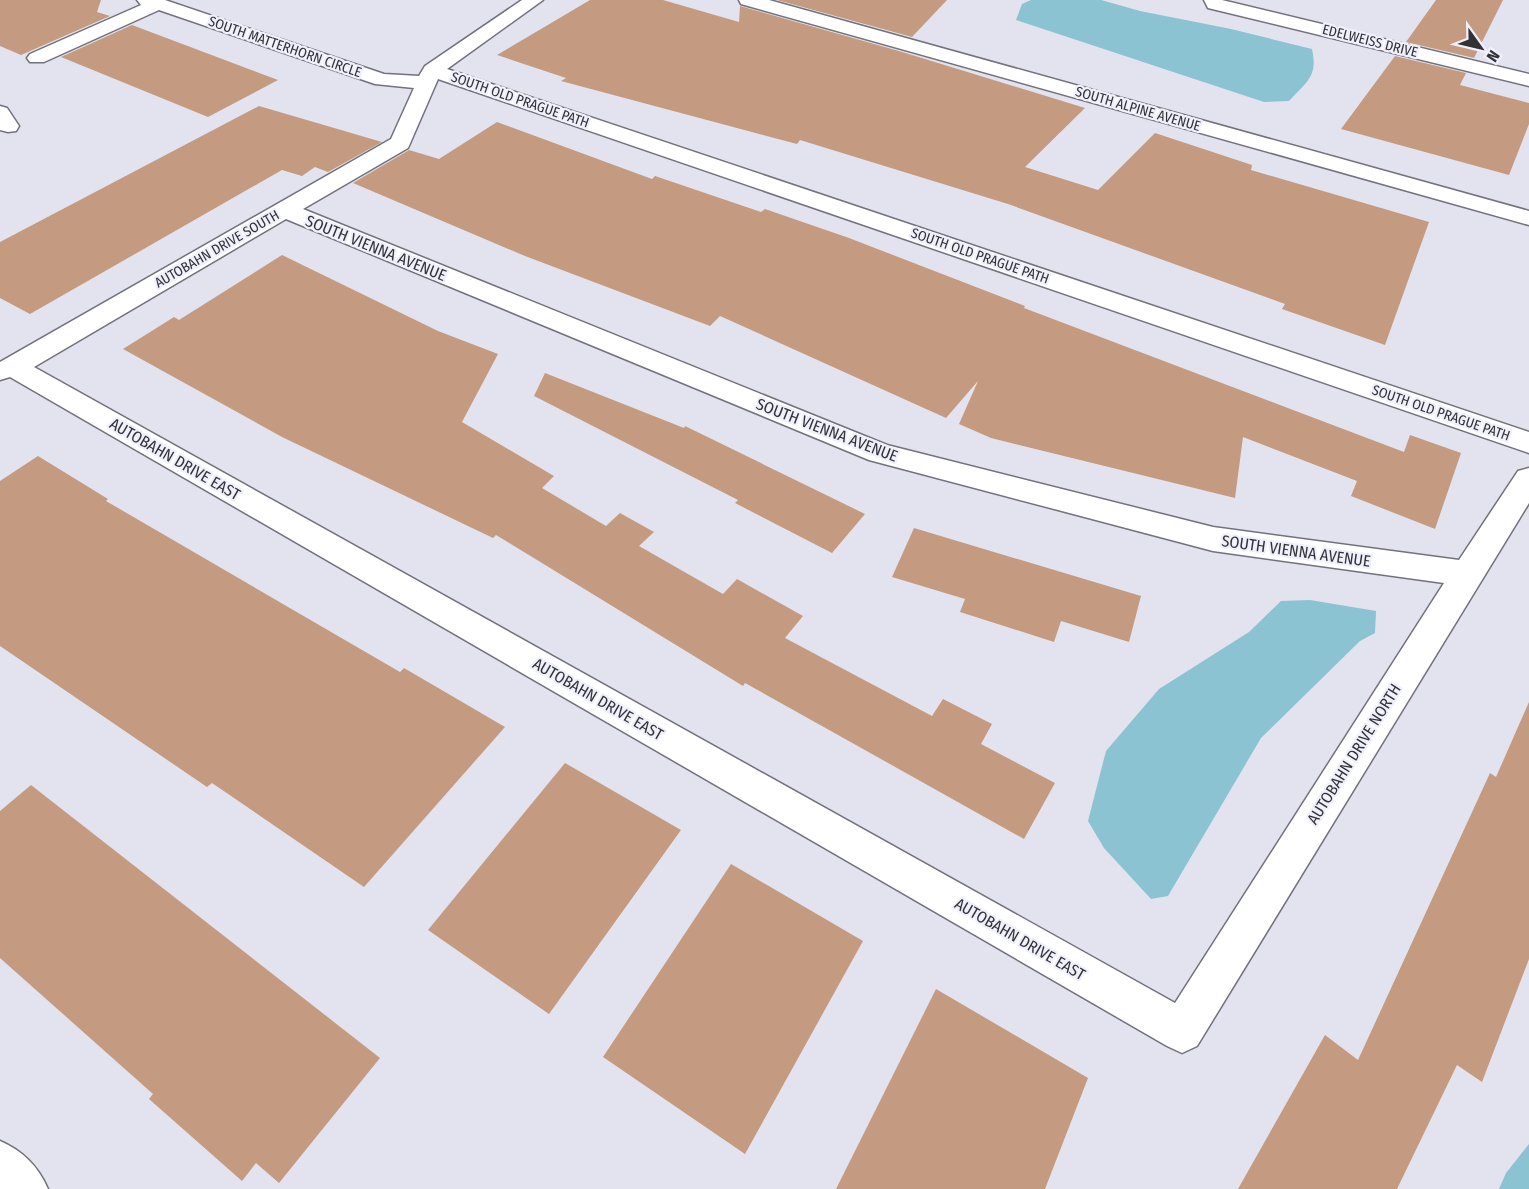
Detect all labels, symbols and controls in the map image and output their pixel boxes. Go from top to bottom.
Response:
street label: SOUTH MATTERHORN CIRCLE [206,13,364,81]
north arrow [1451,18,1511,78]
street label: EDELWEISS DRIVE [1321,21,1420,61]
text: N [1482,47,1504,65]
street label: SOUTH OLD PRAGUE PATH [449,68,591,132]
street label: SOUTH ALPINE AVENUE [1074,83,1203,135]
street label: AUTOBAHN DRIVE SOUTH [152,206,282,292]
street label: SOUTH VIENNA AVENUE [303,211,449,285]
street label: SOUTH OLD PRAGUE PATH [909,224,1051,288]
street label: SOUTH OLD PRAGUE PATH [1370,381,1512,445]
street label: SOUTH VIENNA AVENUE [753,394,901,466]
street label: AUTOBAHN DRIVE EAST [106,414,244,504]
street label: SOUTH VIENNA AVENUE [1220,531,1372,571]
street label: AUTOBAHN DRIVE EAST [529,654,667,744]
street label: AUTOBAHN DRIVE NORTH [1303,680,1405,828]
street label: AUTOBAHN DRIVE EAST [951,894,1089,984]

